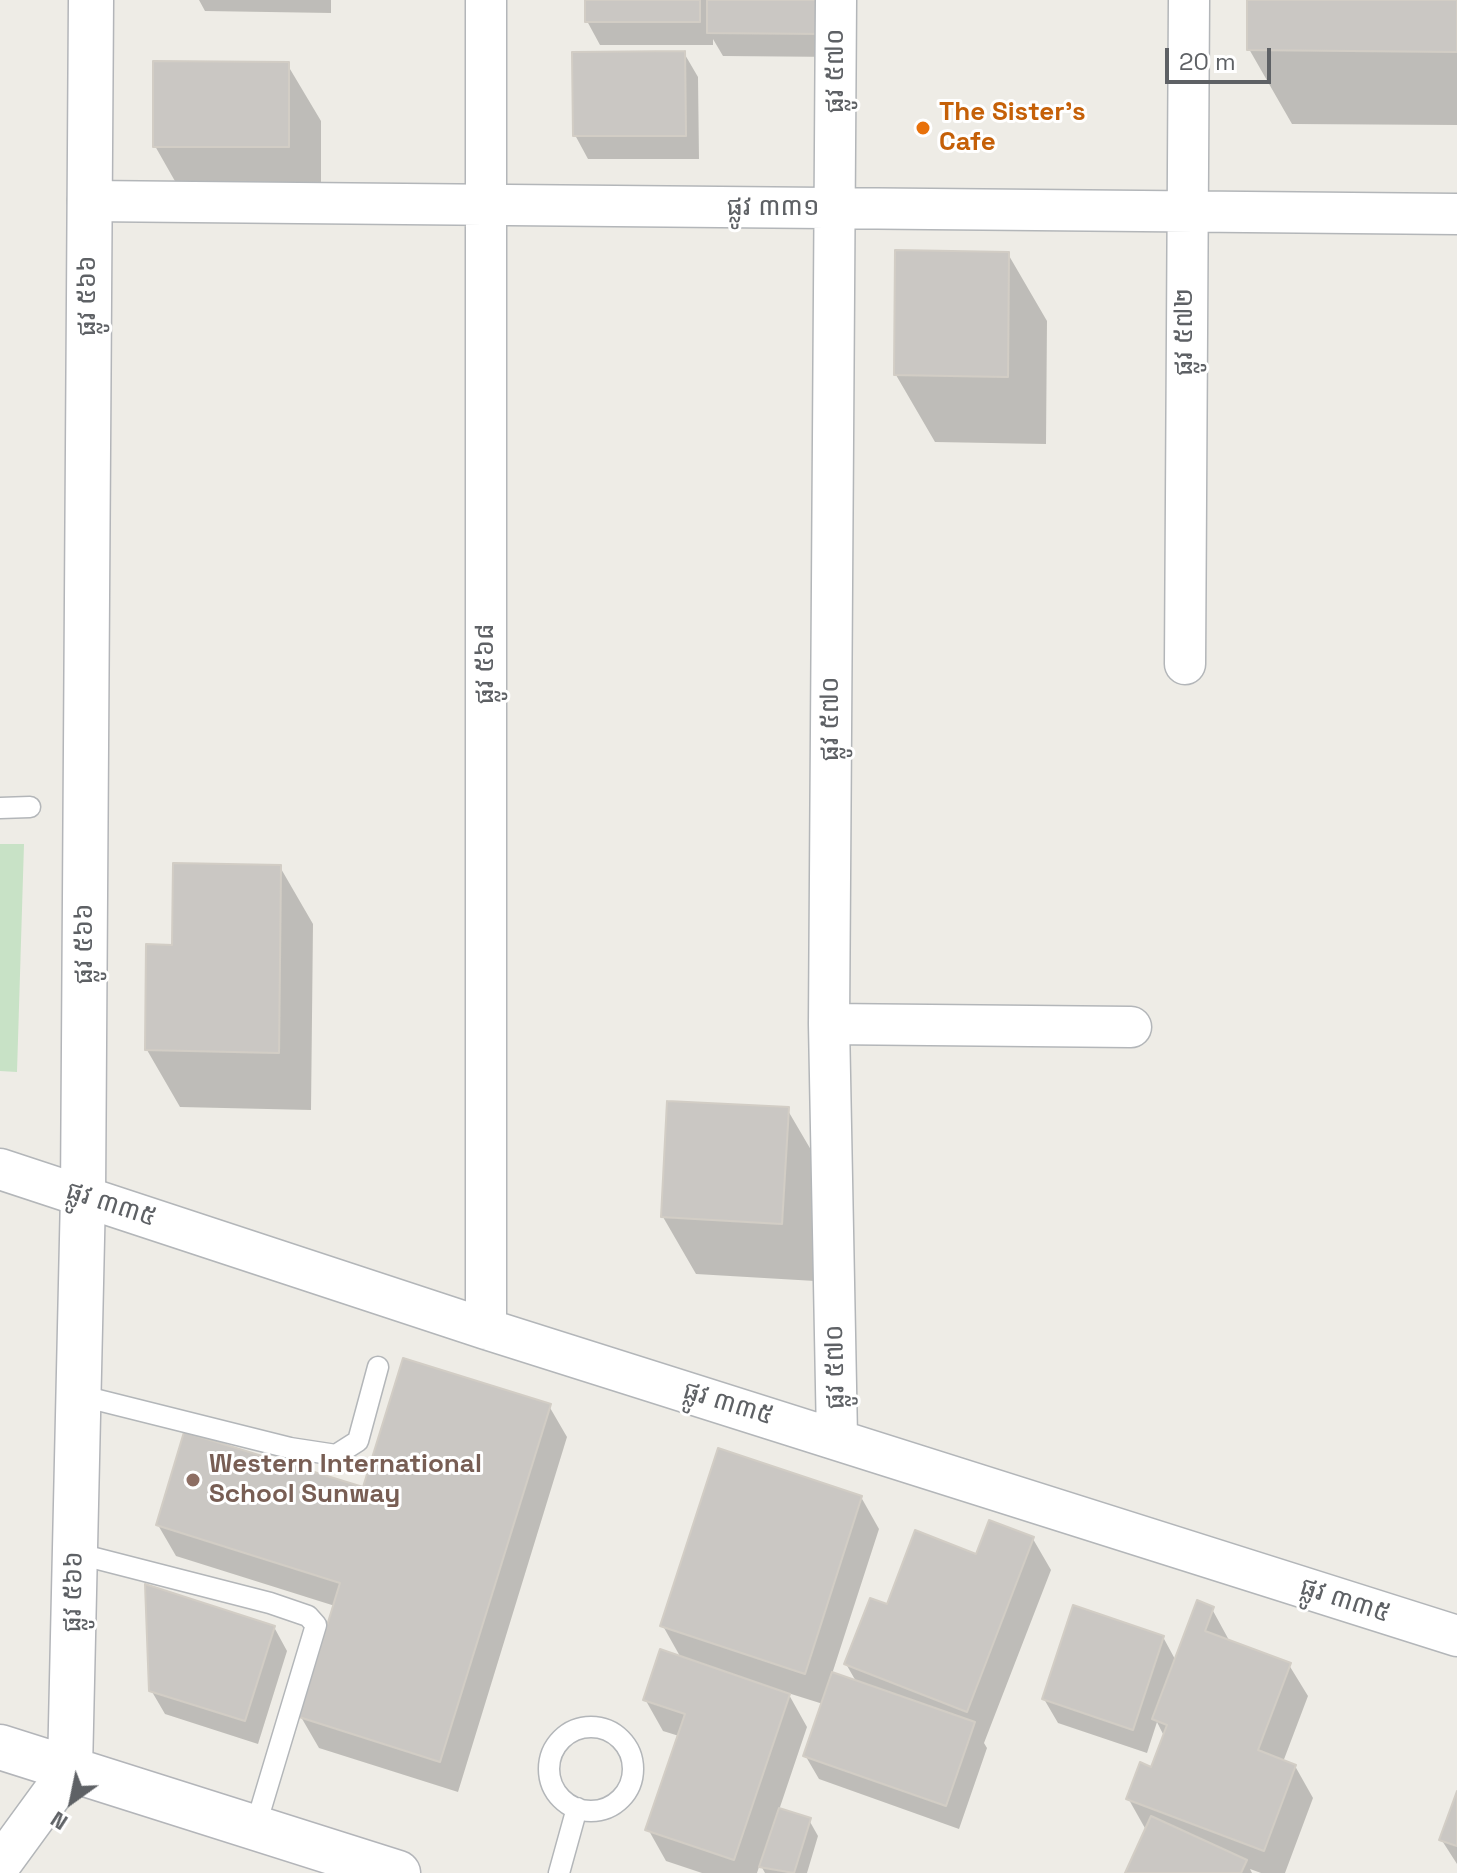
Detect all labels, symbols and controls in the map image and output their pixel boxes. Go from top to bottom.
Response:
street label: ផ្លូវ ៥៧០ [820,29,852,113]
scale bar [1169,32,1275,82]
text: 20 m [1179,46,1236,77]
place label: The Sister's Cafe [939,97,1086,158]
marker: The Sister's Cafe [914,119,932,137]
street label: ផ្លូវ ៣៣១ [727,192,819,224]
street label: ផ្លូវ ៥៦៦ [72,255,104,337]
street label: ផ្លូវ ៥៧២ [1169,288,1201,376]
street label: ផ្លូវ ៥៦៨ [470,623,502,705]
street label: ផ្លូវ ៥៧០ [815,677,847,761]
street label: ផ្លូវ ៥៦៦ [69,903,101,985]
street label: ផ្លូវ ៣៣៥ [62,1176,160,1234]
street label: ផ្លូវ ៥៧០ [820,1324,852,1410]
street label: ផ្លូវ ៣៣៥ [679,1375,777,1433]
place label: Western International School Sunway [209,1449,482,1510]
marker: Western International School Sunway [184,1471,202,1489]
street label: ផ្លូវ ៥៦៦ [58,1551,90,1633]
street label: ផ្លូវ ៣៣៥ [1296,1572,1394,1630]
north arrow [32,1761,112,1841]
text: N [45,1805,73,1837]

